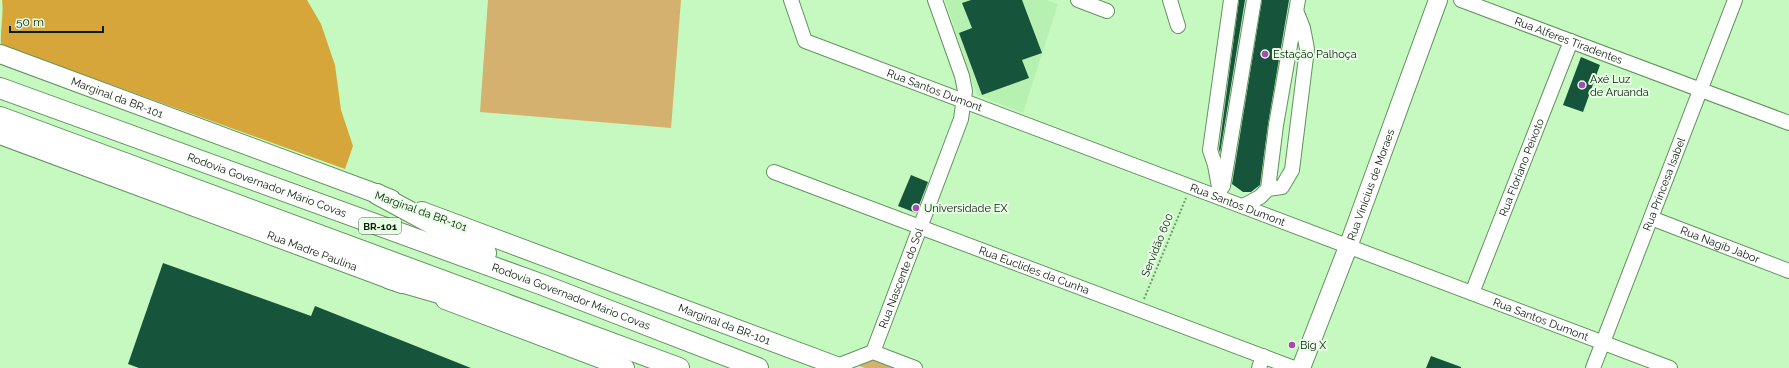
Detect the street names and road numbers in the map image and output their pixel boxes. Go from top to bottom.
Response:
street label: Rua Alferes Tiradentes [1513,15,1624,67]
street label: Rua Santos Dumont [885,67,984,115]
street label: Marginal da BR-101 [69,75,165,121]
street label: Rua Floriano Peixoto [1497,116,1547,218]
street label: Rua Vinícius de Moraes [1345,127,1397,243]
street label: Rua Princesa Isabel [1641,136,1688,233]
street label: Rodovia Governador Mário Covas [185,150,348,220]
street label: Rua Santos Dumont [1188,181,1287,229]
street label: Marginal da BR-101 [373,188,469,234]
street label: Servidão 600 [1139,211,1176,279]
road number: BR-101 [359,218,401,234]
street label: Rua Nagib Jabor [1678,224,1761,266]
street label: Rua Nascente do Sol [877,226,926,330]
street label: Rua Madre Paulina [265,229,359,274]
street label: Rua Euclides da Cunha [977,244,1091,297]
street label: Rodovia Governador Mário Covas [490,261,652,333]
street label: Rua Santos Dumont [1491,296,1590,344]
street label: Marginal da BR-101 [677,301,773,348]

